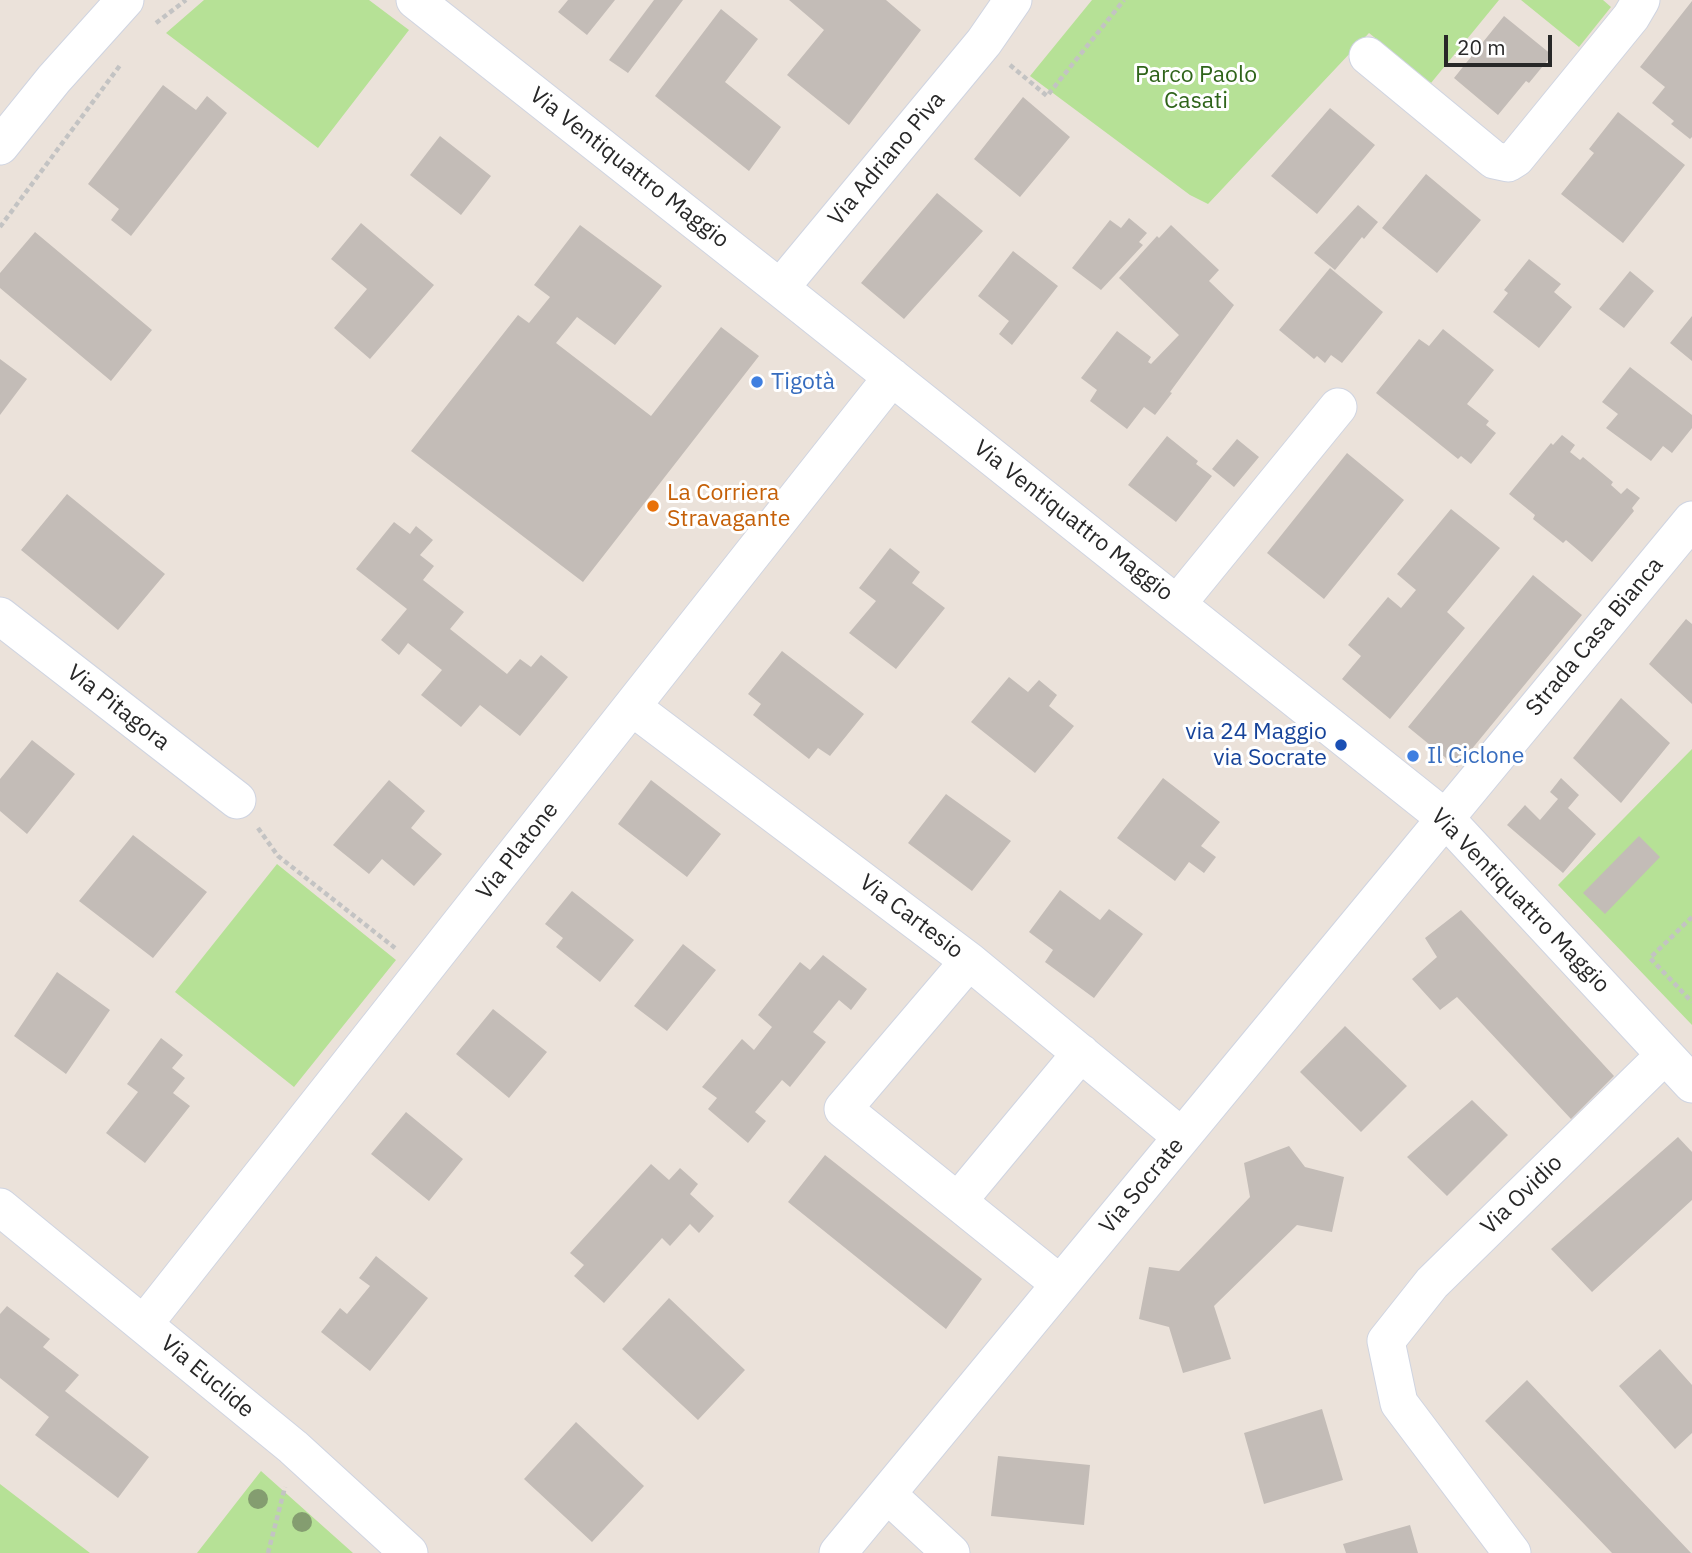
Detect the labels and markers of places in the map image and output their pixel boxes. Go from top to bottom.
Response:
place label: Tigotà [771,368,835,396]
marker: Tigotà [749,374,765,390]
place label: La Corriera Stravagante [667,479,790,533]
marker: La Corriera Stravagante [645,498,661,514]
place label: via 24 Maggio via Socrate [1185,718,1327,772]
marker: via 24 Maggio via Socrate [1333,737,1349,753]
place label: Il Ciclone [1427,742,1524,770]
marker: Il Ciclone [1405,748,1421,764]

